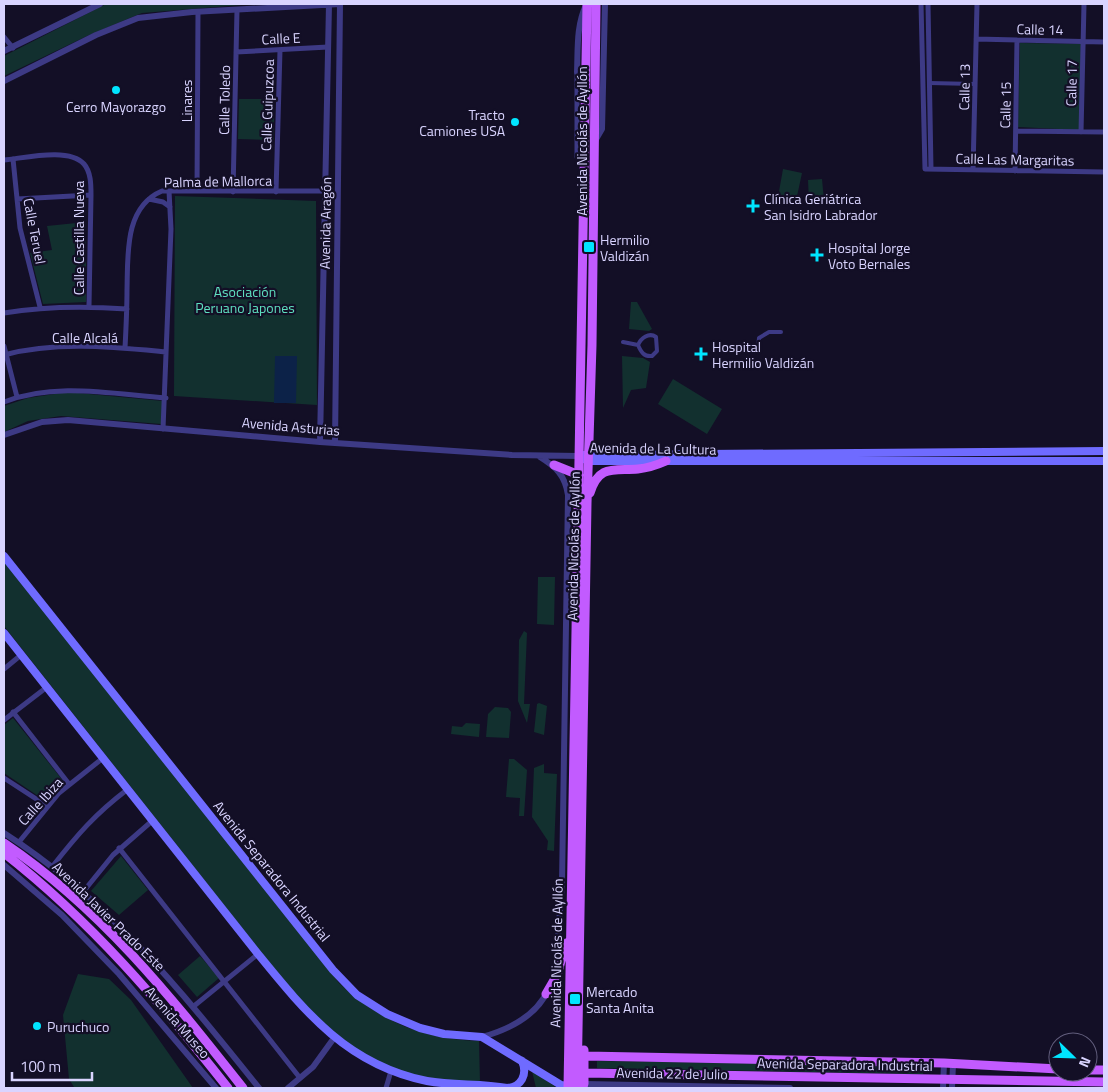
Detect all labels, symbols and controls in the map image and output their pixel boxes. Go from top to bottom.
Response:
street label: Calle 14 [1016,18,1064,40]
street label: Calle E [261,26,301,50]
street label: Calle Guipuzcoa [255,59,279,151]
street label: Calle 17 [1060,59,1082,107]
street label: Calle 13 [953,63,975,111]
street label: Calle Toledo [213,65,235,135]
street label: Avenida Nicolás de Ayllón [571,66,592,216]
street label: Linares [176,80,197,122]
street label: Calle 15 [994,81,1016,129]
marker: Cerro Mayorazgo [110,84,122,96]
place label: Cerro Mayorazgo [66,96,166,117]
place label: Tracto Camiones USA [419,104,506,141]
marker: Tracto Camiones USA [509,116,521,128]
street label: Calle Las Margaritas [956,147,1074,171]
street label: Palma de Mallorca [164,170,272,192]
street label: Avenida Aragón [314,177,336,269]
street label: Calle Castilla Nueva [68,181,89,295]
place label: Clínica Geriátrica San Isidro Labrador [764,188,878,225]
street label: Calle Teruel [18,196,52,266]
marker: Clínica Geriátrica San Isidro Labrador [746,199,760,213]
place label: Hermilio Valdizán [600,229,650,266]
place label: Hospital Jorge Voto Bernales [828,237,910,274]
marker: Hermilio Valdizán [582,240,596,254]
marker: Hospital Jorge Voto Bernales [810,248,824,262]
park label: Asociación Peruano Japones [195,281,295,318]
street label: Calle Alcalá [52,327,118,348]
place label: Hospital Hermilio Valdizán [712,336,814,373]
marker: Hospital Hermilio Valdizán [694,347,708,361]
street label: Avenida Asturias [241,411,341,441]
street label: Avenida de La Cultura [590,436,716,460]
street label: Avenida Nicolás de Ayllón [561,471,585,621]
street label: Calle Ibiza [13,772,67,830]
street label: Avenida Separadora Industrial [208,796,336,946]
street label: Avenida Javier Prado Este [48,856,170,976]
street label: Avenida Nicolás de Ayllón [544,878,568,1028]
street label: Avenida Museo [141,981,215,1063]
place label: Mercado Santa Anita [586,981,654,1018]
marker: Mercado Santa Anita [568,992,582,1006]
place label: Puruchuco [47,1016,109,1037]
marker: Puruchuco [31,1020,43,1032]
north arrow [1048,1032,1098,1082]
scale bar [12,1050,92,1082]
street label: Avenida Separadora Industrial [757,1052,933,1076]
text: N [1074,1054,1097,1071]
text: 100 m [20,1055,61,1078]
street label: Avenida 22 de Julio [616,1062,728,1084]

